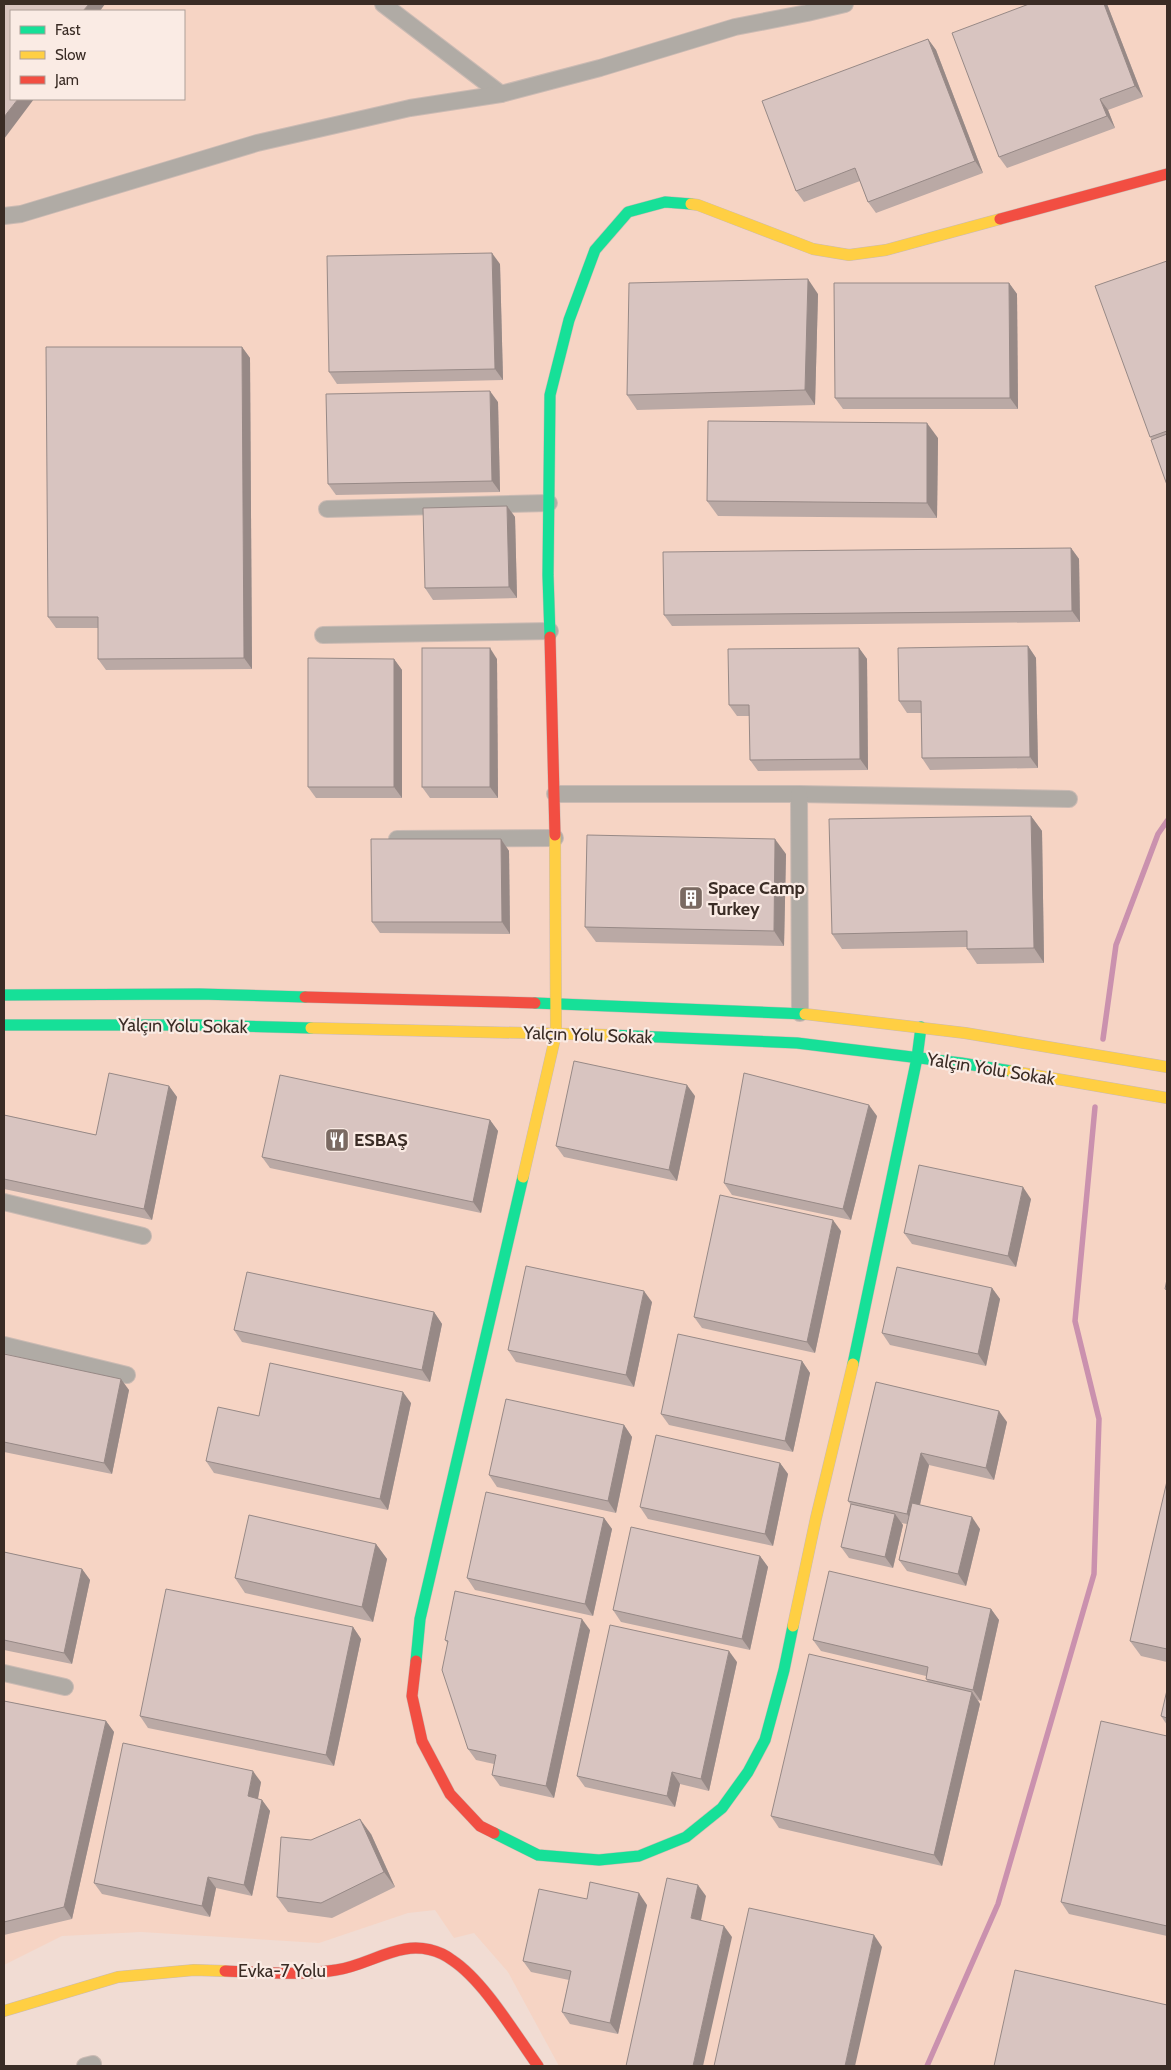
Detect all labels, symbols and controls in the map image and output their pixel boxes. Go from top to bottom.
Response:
legend [10,10,185,100]
text: Fast [55,21,80,39]
text: Slow [55,46,86,64]
text: Jam [54,71,79,89]
place label: Space Camp Turkey [708,877,805,920]
building icon: Space Camp Turkey [678,885,704,911]
street label: Yalçın Yolu Sokak [117,1014,249,1038]
street label: Yalçın Yolu Sokak [522,1022,654,1048]
street label: Yalçın Yolu Sokak [924,1048,1057,1090]
restaurant icon: ESBAŞ [324,1127,350,1153]
place label: ESBAŞ [354,1129,408,1151]
street label: Evka-7 Yolu [238,1960,326,1982]

